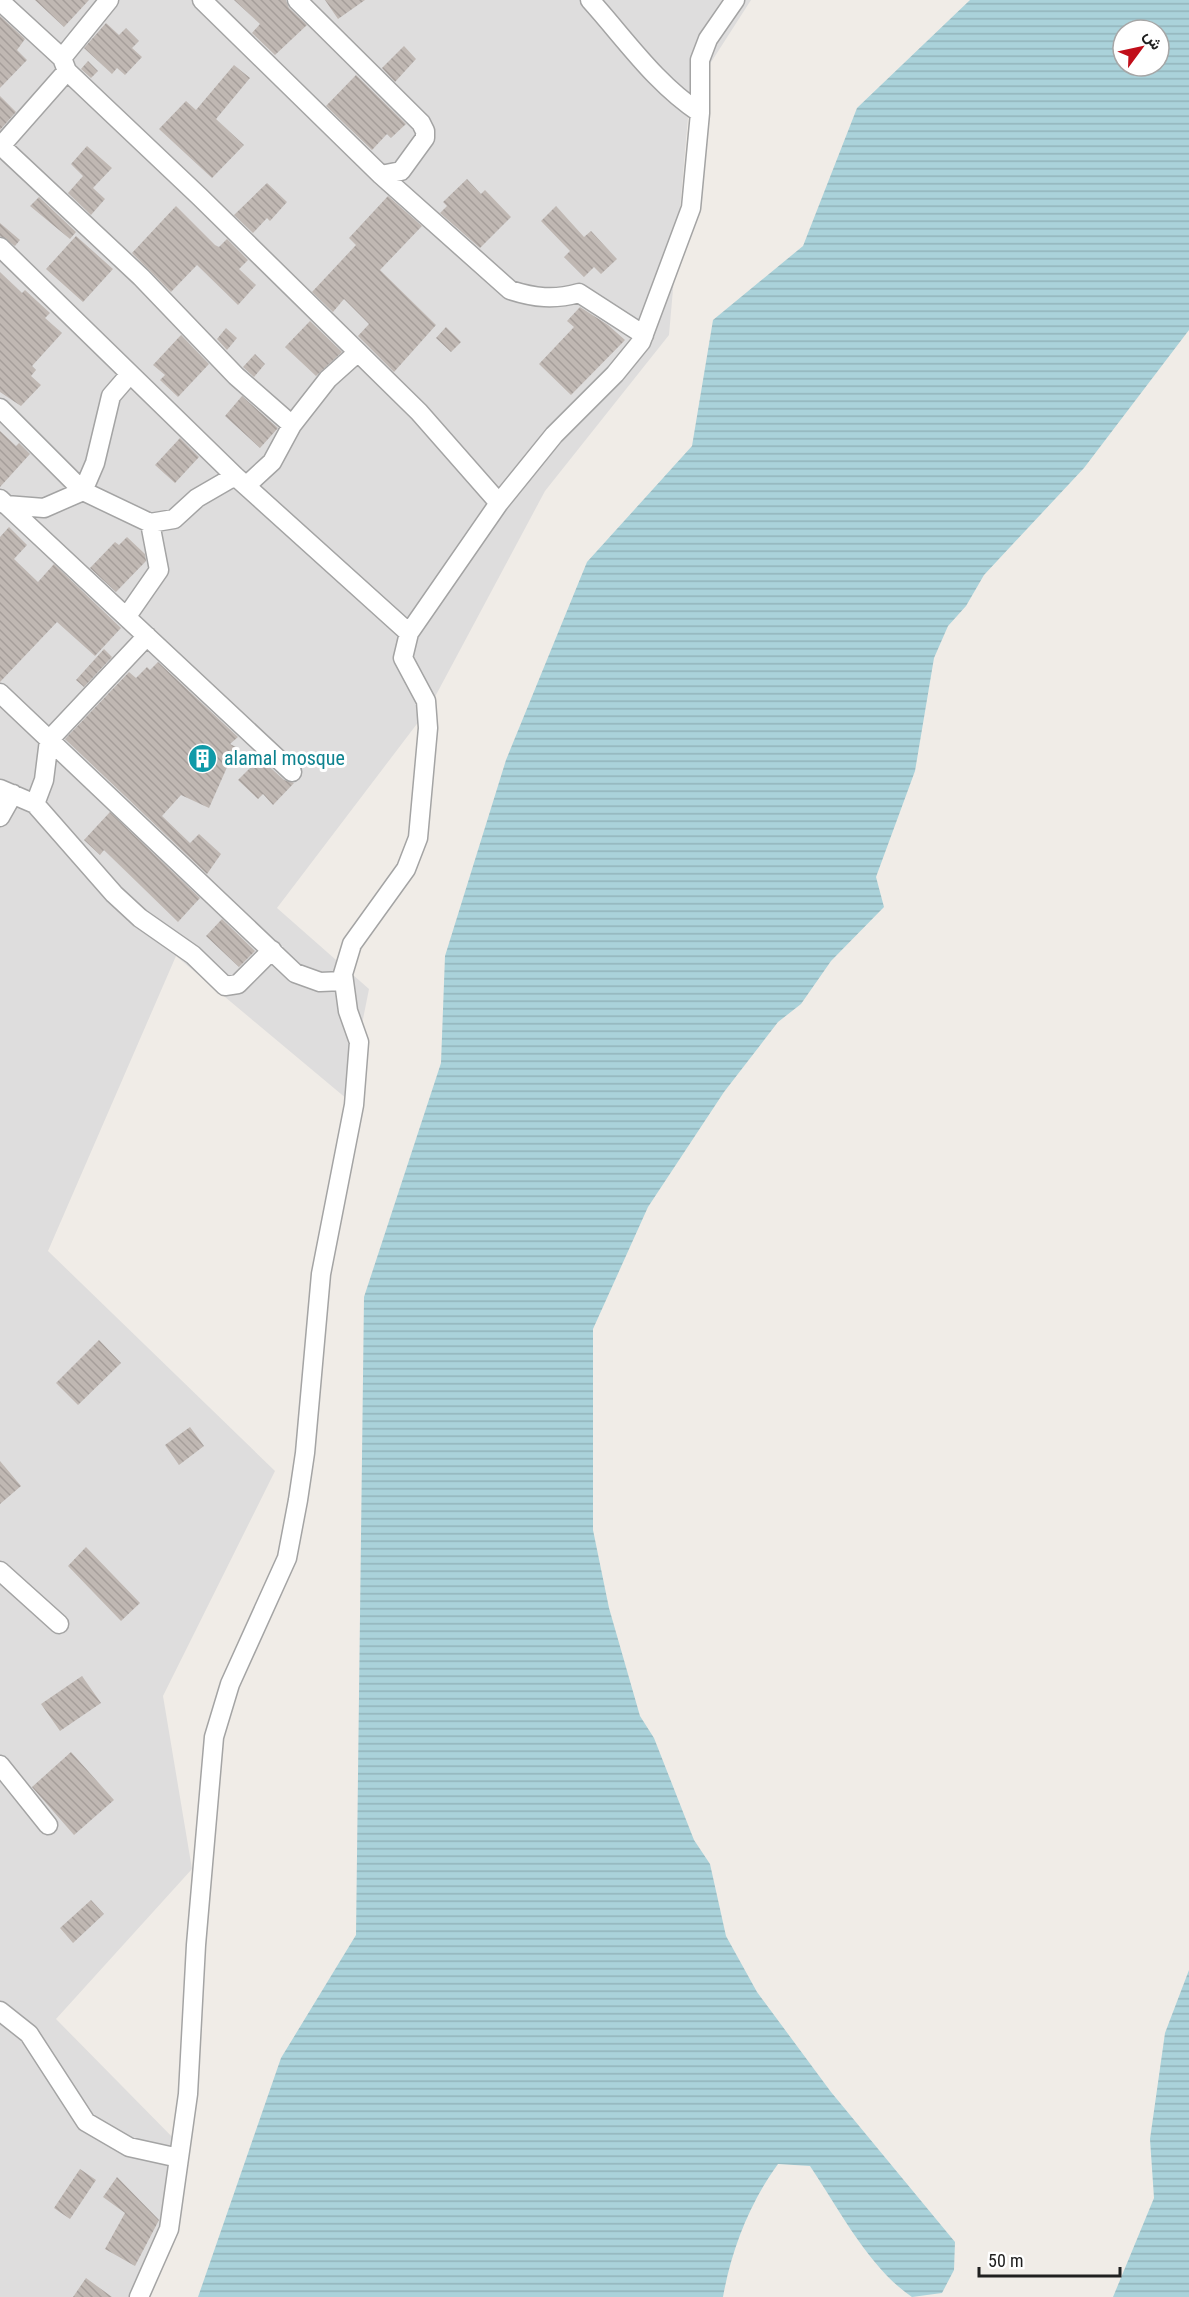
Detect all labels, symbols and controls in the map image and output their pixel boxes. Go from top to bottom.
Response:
north arrow [1111,18,1171,78]
text: ش [1140,27,1166,53]
building icon: alamal mosque [187,742,219,774]
place label: alamal mosque [224,746,345,770]
scale bar [979,2240,1120,2278]
text: 50 m [988,2250,1023,2271]

